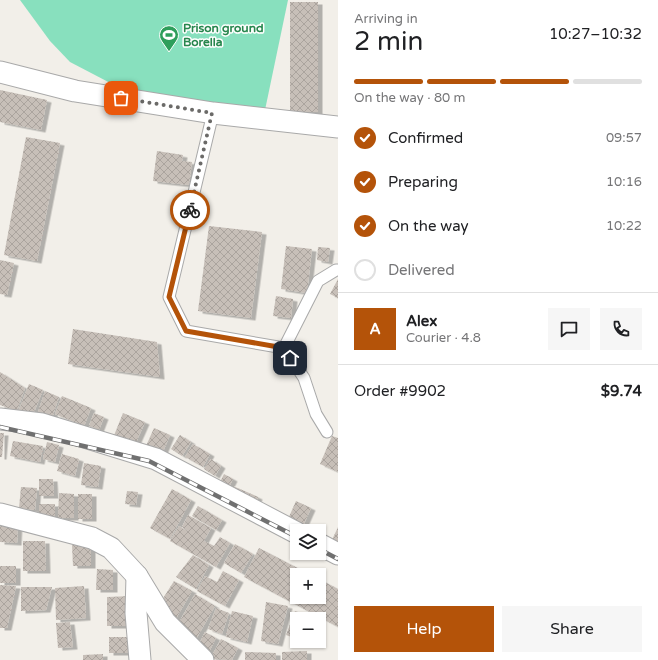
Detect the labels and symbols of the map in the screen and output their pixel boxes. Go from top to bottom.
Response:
place label: Prison ground Borella [183,21,264,49]
sports icon: Prison ground Borella [158,24,180,52]
pin [104,81,138,115]
courier [170,190,210,230]
pin [273,341,307,375]

